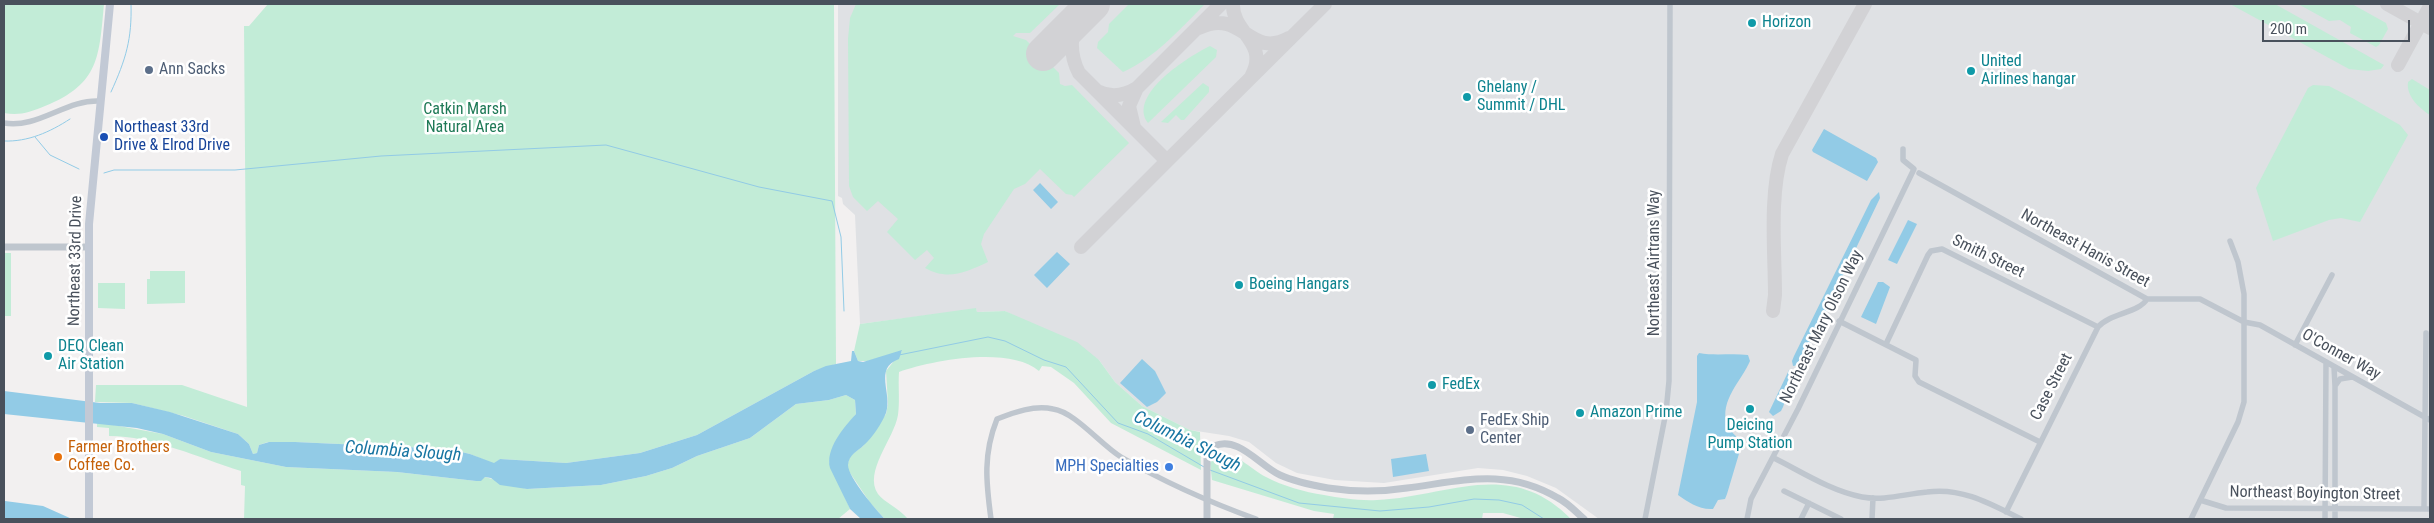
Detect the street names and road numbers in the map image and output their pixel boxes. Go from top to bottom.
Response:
street label: Northeast Airtrans Way [1645,190,1665,336]
street label: Northeast 33rd Drive [65,196,87,326]
street label: Northeast Hanis Street [2017,206,2153,292]
street label: Smith Street [1949,231,2027,283]
street label: Northeast Mary Olson Way [1777,247,1867,407]
street label: O'Conner Way [2298,325,2384,385]
street label: Case Street [2027,350,2077,424]
street label: Northeast Boyington Street [2230,483,2400,505]

